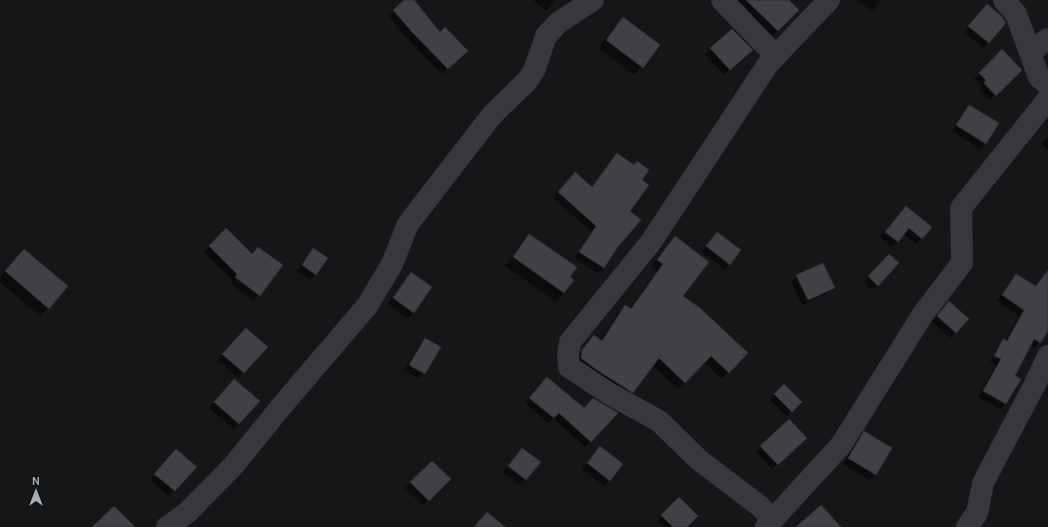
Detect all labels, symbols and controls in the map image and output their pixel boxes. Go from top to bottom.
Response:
north arrow [16,471,56,511]
text: N [32,474,40,488]

